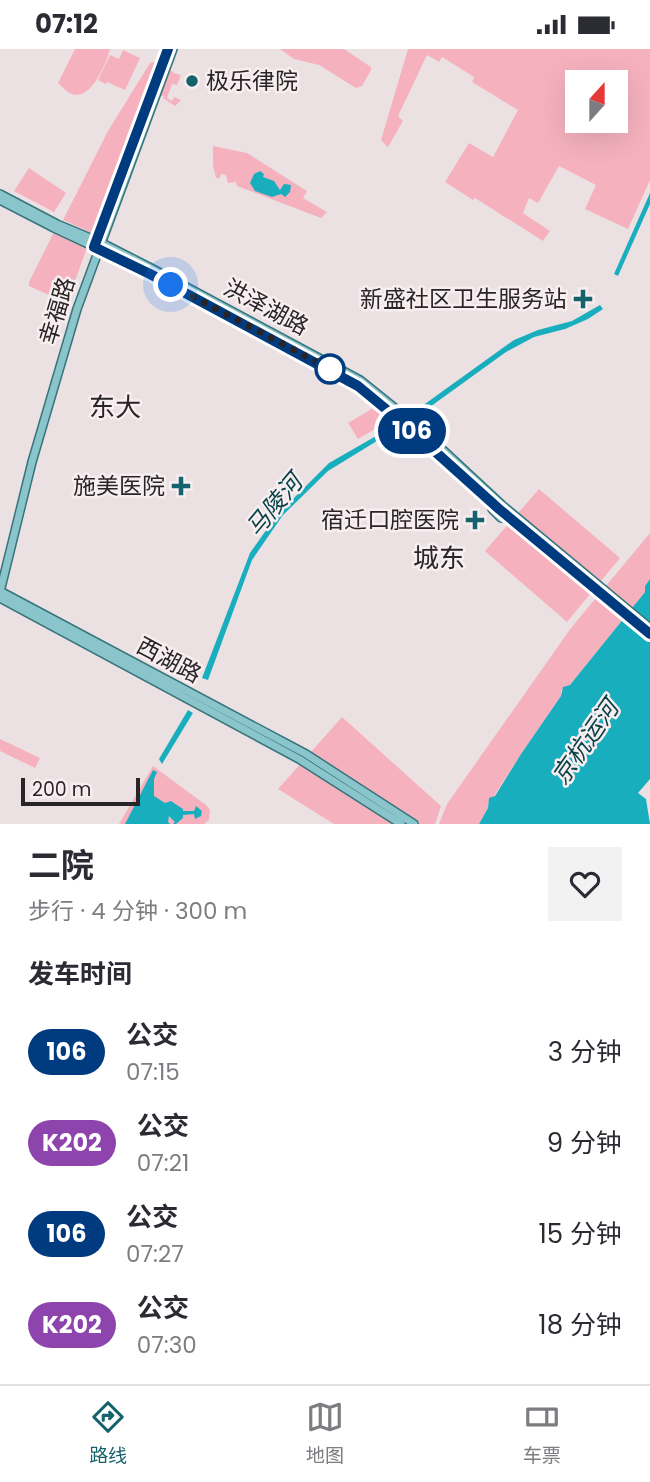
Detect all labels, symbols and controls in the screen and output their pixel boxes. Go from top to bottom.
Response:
text: 07:12 [35,6,98,42]
place label: 极乐律院 [206,65,298,97]
north arrow [565,70,628,133]
map controls [565,70,628,133]
marker: 极乐律院 [184,73,200,89]
your location [153,267,188,302]
street label: 洪泽湖路 [218,271,314,343]
street label: 幸福路 [32,273,82,349]
place label: 新盛社区卫生服务站 [360,283,567,315]
marker: 新盛社区卫生服务站 [573,289,593,309]
unlabelled marker [315,354,345,384]
district label: 东大 [89,389,141,425]
line badge: 106 [372,408,452,454]
text: 106 [392,414,432,447]
water label: 马陵河 [238,464,312,543]
place label: 施美医院 [73,470,165,502]
marker: 施美医院 [171,476,191,496]
place label: 宿迁口腔医院 [321,504,459,536]
marker: 宿迁口腔医院 [465,510,485,530]
district label: 城东 [413,540,465,576]
street label: 西湖路 [131,630,207,690]
water label: 京杭运河 [544,690,628,791]
scale bar [21,775,140,807]
text: 200 m [32,776,91,803]
text: 二院 [28,842,94,889]
button: heart [548,847,622,921]
text: 步行 · 4 分钟 · 300 m [28,895,247,927]
text: 发车时间 [28,956,132,992]
text: 公交 [126,1017,178,1053]
text: 3 分钟 [548,1034,622,1070]
text: 106 [47,1035,86,1068]
text: 07:15 [126,1056,180,1088]
text: 公交 [137,1108,189,1144]
text: 9 分钟 [547,1125,622,1161]
text: K202 [42,1126,102,1159]
text: 07:21 [137,1147,189,1179]
text: 公交 [126,1199,178,1235]
text: 15 分钟 [538,1216,622,1252]
text: 106 [47,1217,86,1250]
text: 07:27 [126,1238,184,1270]
text: 公交 [137,1290,189,1326]
text: 18 分钟 [538,1307,622,1343]
text: K202 [42,1308,102,1341]
text: 07:30 [137,1329,197,1361]
tab: 路线 [89,1398,127,1470]
tab: 地图 [306,1398,344,1470]
tab: 车票 [523,1398,561,1470]

